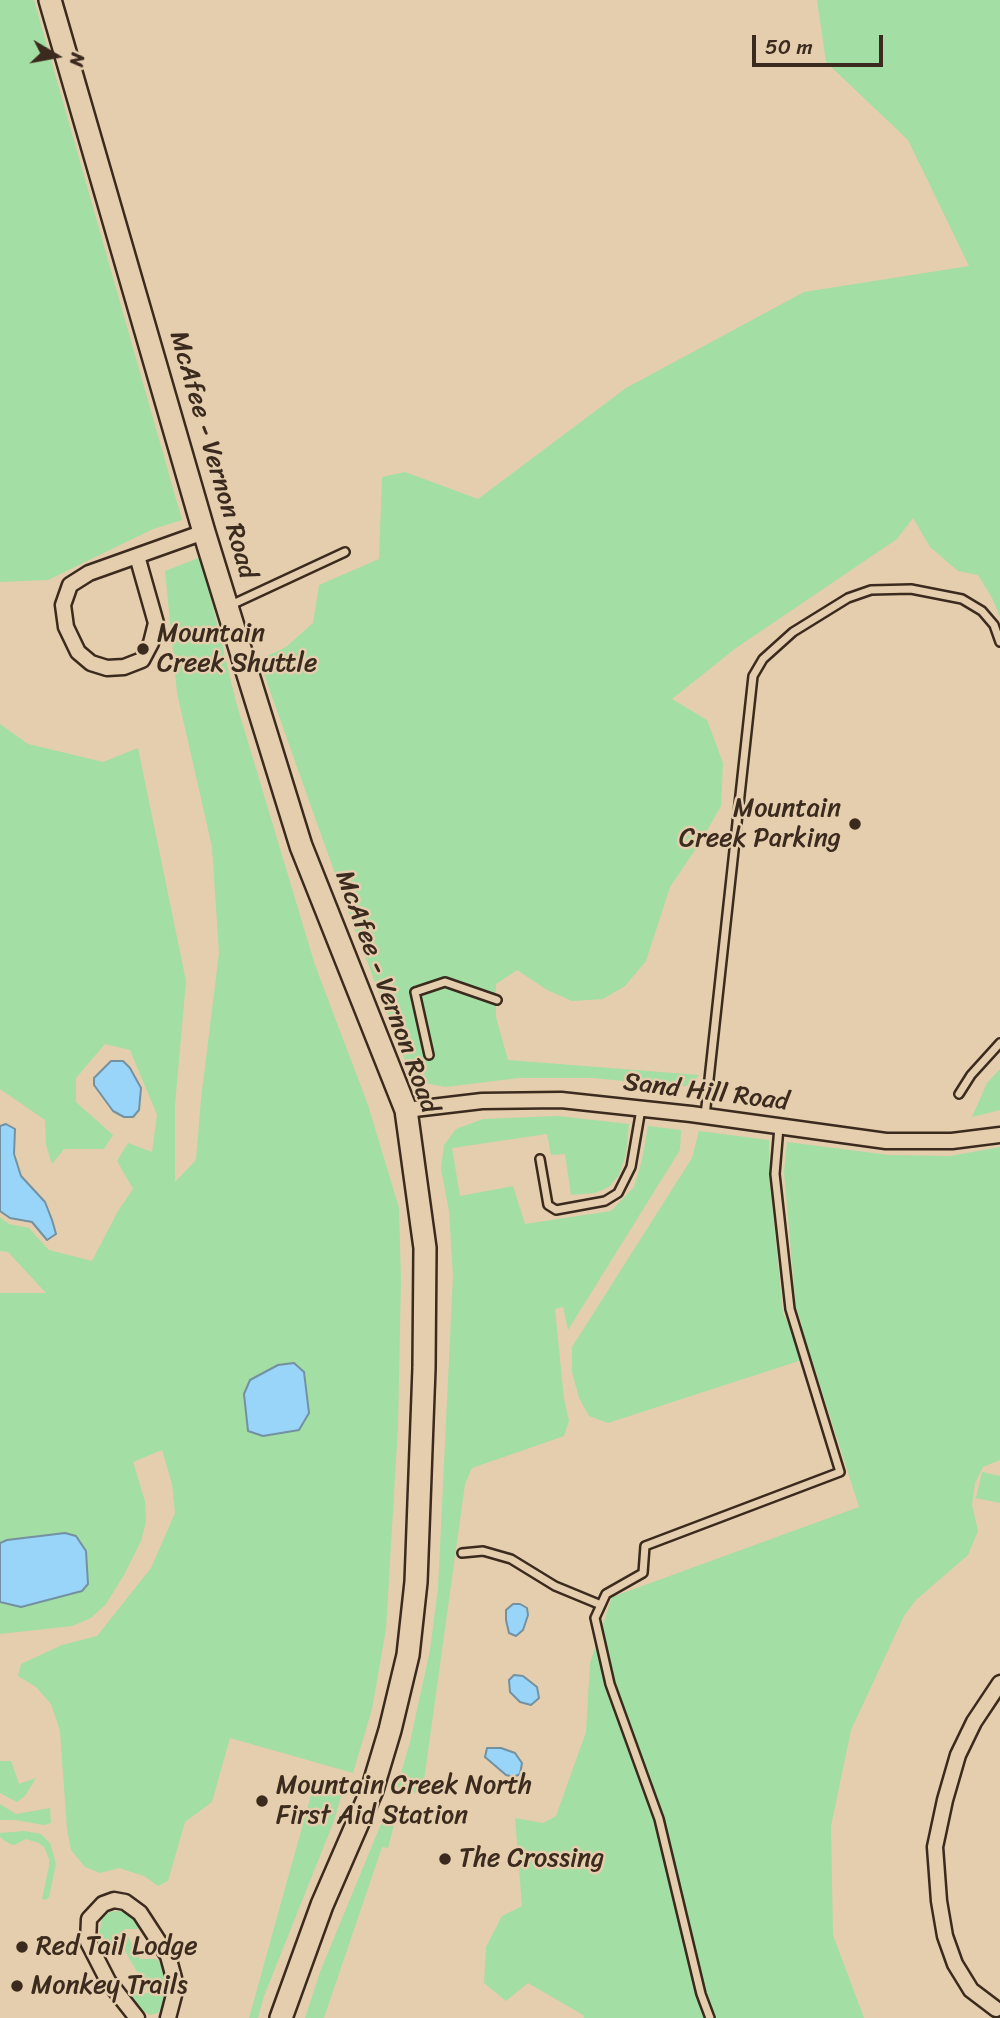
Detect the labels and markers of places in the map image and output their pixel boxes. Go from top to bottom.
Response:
place label: Mountain Creek Shuttle [157,618,317,680]
marker: Mountain Creek Shuttle [135,641,151,657]
place label: Mountain Creek Parking [679,793,841,854]
marker: Mountain Creek Parking [847,816,863,832]
place label: Mountain Creek North First Aid Station [276,1770,532,1831]
marker: Mountain Creek North First Aid Station [254,1793,270,1809]
place label: The Crossing [459,1843,604,1875]
marker: The Crossing [437,1851,453,1867]
place label: Red Tail Lodge [36,1931,198,1963]
marker: Red Tail Lodge [14,1939,30,1955]
place label: Monkey Trails [31,1970,188,2002]
marker: Monkey Trails [9,1978,25,1994]

